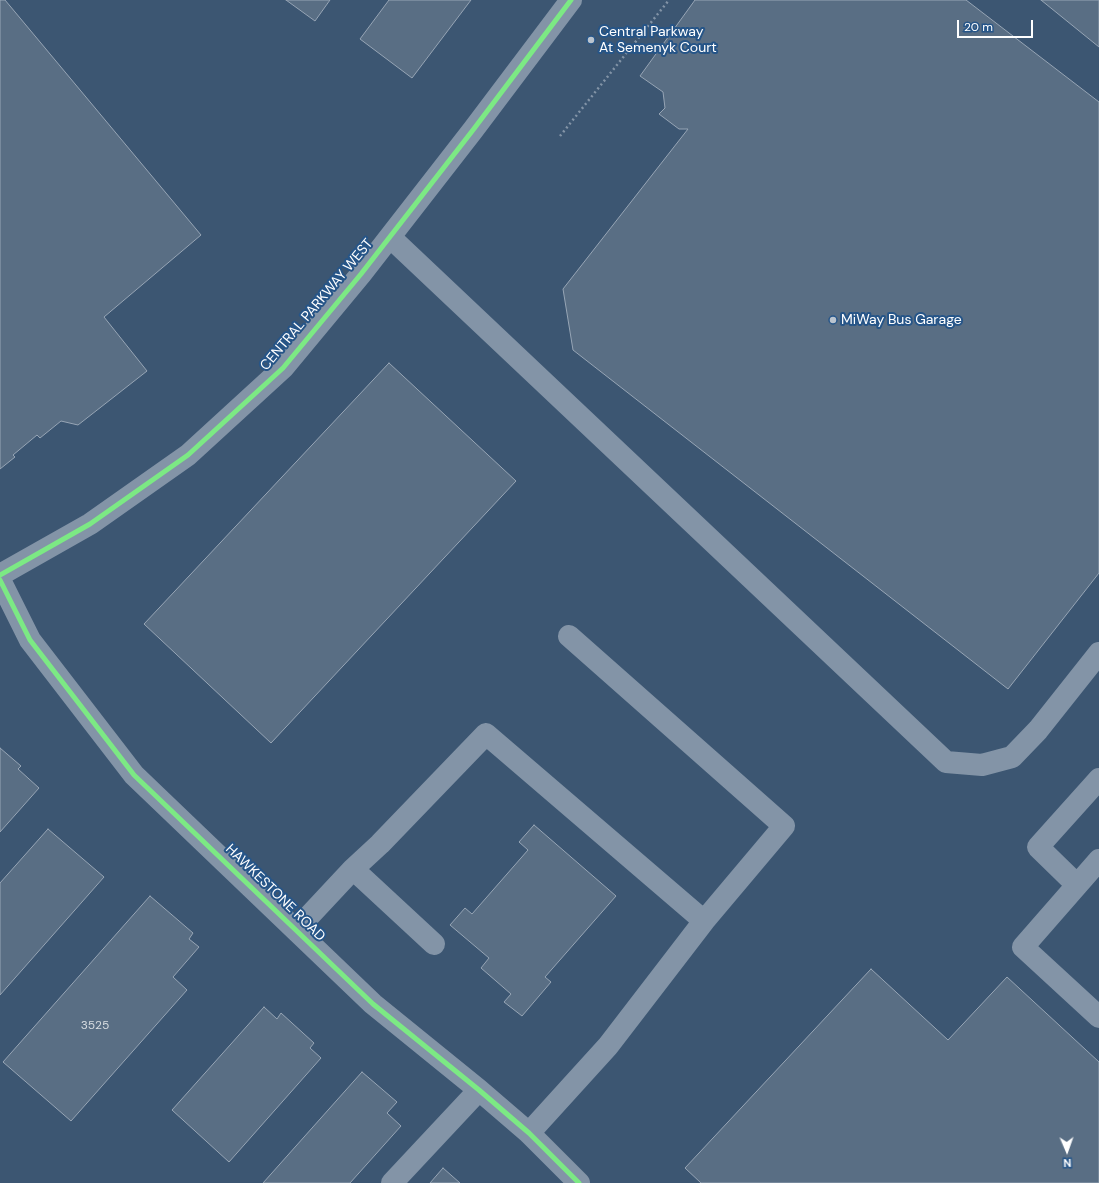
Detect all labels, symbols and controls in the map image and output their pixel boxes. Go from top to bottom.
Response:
scale bar [959,12,1035,38]
text: 20 m [964,19,993,35]
place label: Central Parkway At Semenyk Court [599,24,717,56]
marker: Central Parkway At Semenyk Court [586,35,596,45]
street label: CENTRAL PARKWAY WEST [257,236,377,374]
place label: MiWay Bus Garage [841,312,962,328]
marker: MiWay Bus Garage [828,315,838,325]
street label: HAWKESTONE ROAD [222,841,328,945]
house number: 3525 [81,1019,109,1033]
north arrow [1047,1131,1087,1171]
text: N [1063,1156,1072,1170]

